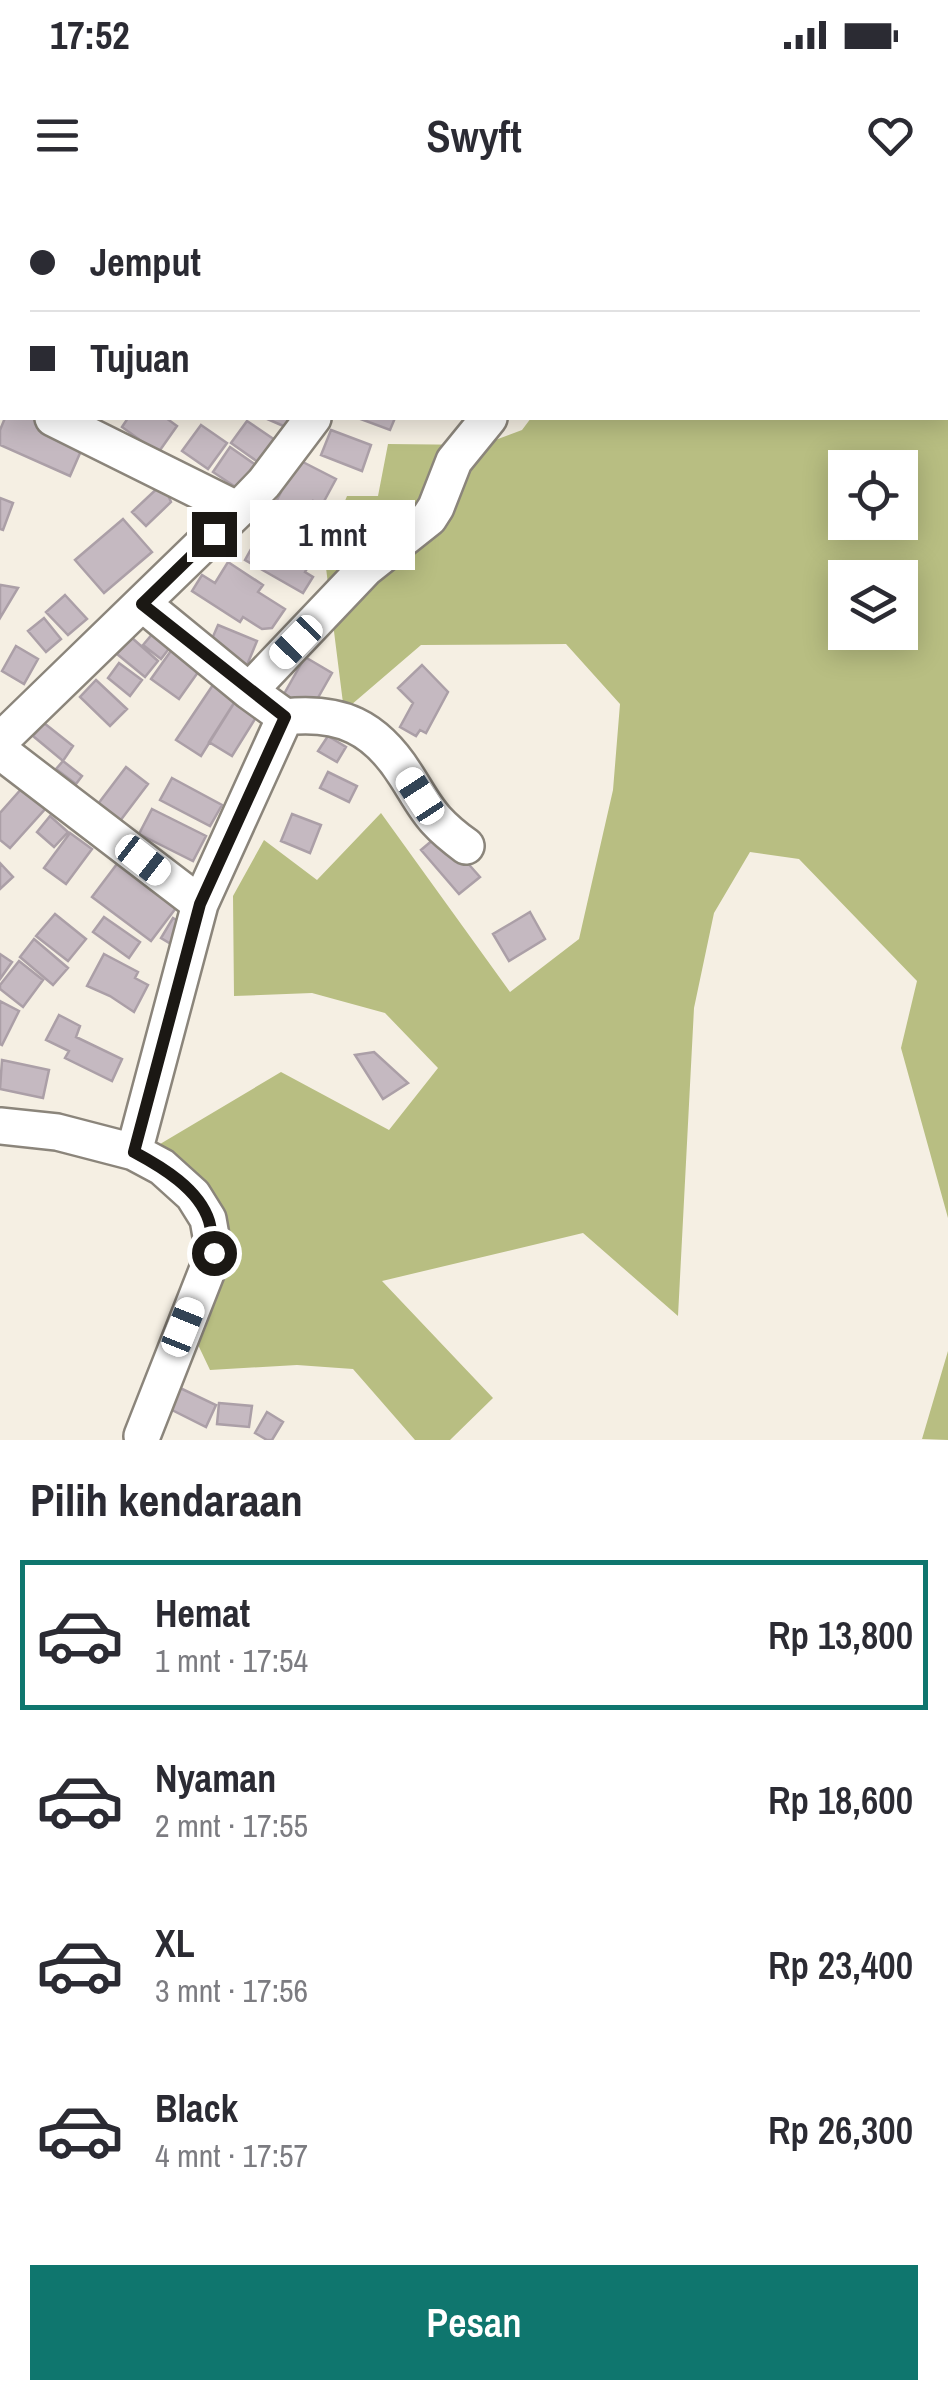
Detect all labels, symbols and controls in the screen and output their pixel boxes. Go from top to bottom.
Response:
text: 17:52 [50,10,130,61]
text: Swyft [426,105,522,166]
icon: menu [30,108,85,163]
icon: heart [863,108,918,163]
text: Jemput [90,237,201,288]
text: Tujuan [90,333,190,384]
map controls [828,450,918,650]
button: locate [828,450,918,540]
callout: 1 mnt [249,499,414,569]
route end [192,512,237,557]
text: 1 mnt [298,513,367,556]
button: layers [828,560,918,650]
car [264,610,328,674]
car [391,763,449,829]
car [110,830,176,890]
route start [192,1231,237,1276]
car [158,1294,208,1360]
text: Pilih kendaraan [30,1469,303,1530]
text: Hemat [155,1588,250,1639]
icon: car [35,1590,125,1680]
text: Rp 13,800 [768,1610,913,1661]
text: 1 mnt · 17:54 [155,1639,308,1682]
text: Nyaman [155,1753,276,1804]
icon: car [35,1755,125,1845]
text: Rp 18,600 [768,1775,913,1826]
text: 2 mnt · 17:55 [155,1804,308,1847]
text: XL [155,1918,195,1969]
icon: car [35,1920,125,2010]
text: Rp 23,400 [768,1940,913,1991]
text: 3 mnt · 17:56 [155,1969,308,2012]
text: Black [155,2083,238,2134]
icon: car [35,2085,125,2175]
text: Rp 26,300 [768,2105,913,2156]
text: 4 mnt · 17:57 [155,2134,308,2177]
button: Pesan [30,2265,918,2380]

